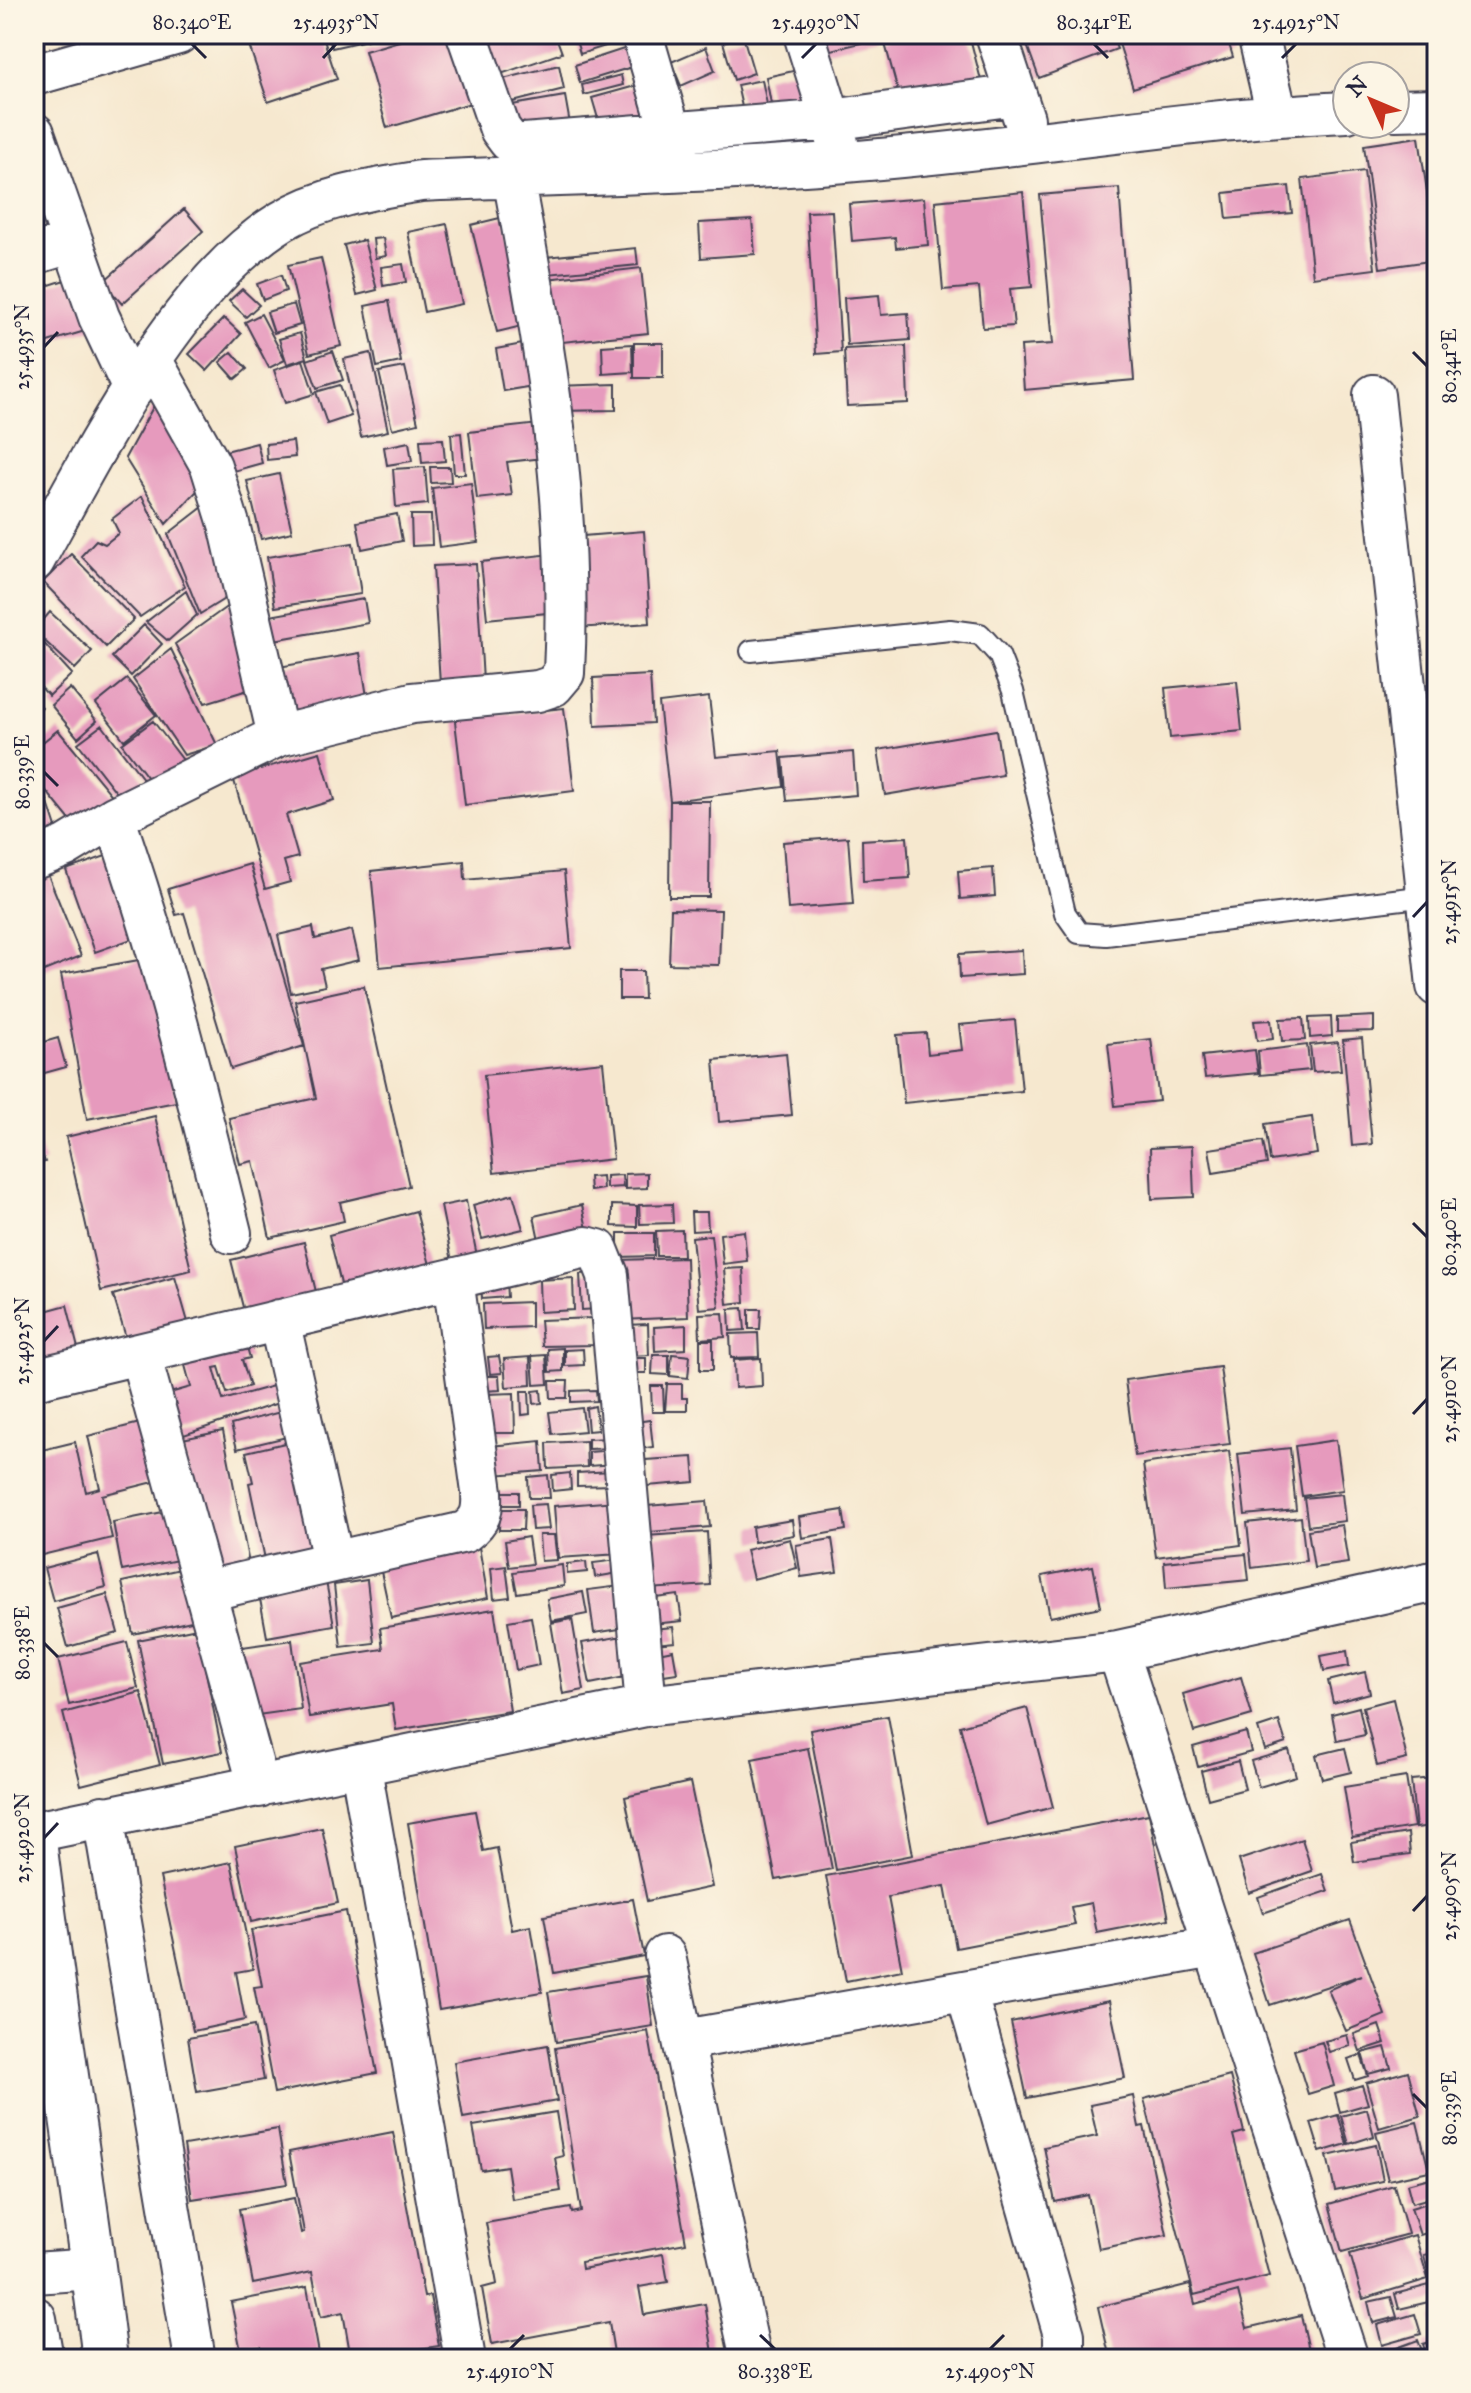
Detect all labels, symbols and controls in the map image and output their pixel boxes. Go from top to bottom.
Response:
text: 80.340°E [153,10,231,34]
text: 25.4935°N [293,10,379,34]
text: 25.4930°N [772,10,860,34]
text: 80.341°E [1056,10,1132,34]
text: 25.4925°N [1252,10,1340,34]
north arrow [1331,60,1411,140]
text: N [1341,70,1373,103]
text: 25.4935°N [10,304,34,390]
text: 80.341°E [1437,328,1461,404]
text: 80.339°E [10,735,34,809]
text: 25.4915°N [1437,859,1461,945]
text: 80.340°E [1437,1198,1461,1276]
text: 25.4925°N [10,1297,34,1385]
text: 25.4910°N [1437,1355,1461,1443]
text: 80.338°E [10,1606,34,1680]
text: 25.4920°N [10,1793,34,1883]
text: 25.4905°N [1437,1851,1461,1941]
text: 80.339°E [1437,2071,1461,2145]
text: 25.4910°N [466,2359,554,2383]
text: 80.338°E [738,2359,812,2383]
text: 25.4905°N [945,2359,1035,2383]

